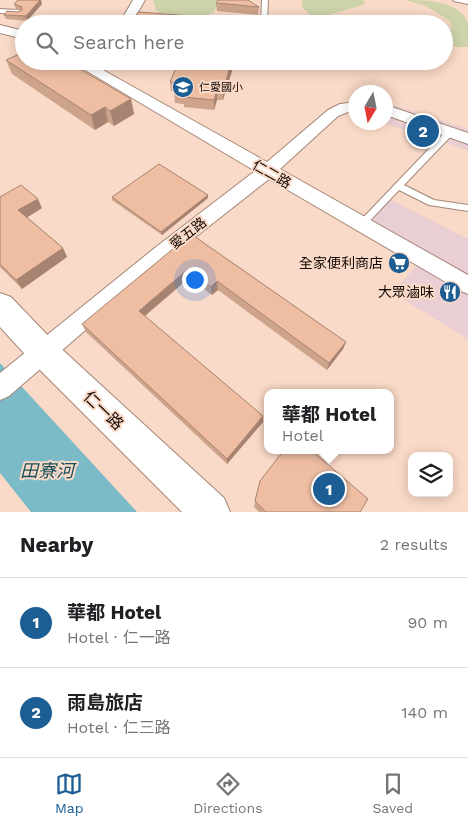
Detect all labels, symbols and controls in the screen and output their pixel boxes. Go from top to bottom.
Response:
search box [15,15,453,70]
icon: search [33,29,61,57]
text: Search here [73,31,184,54]
school or university icon: 仁愛國小 [171,75,195,99]
place label: 仁愛國小 [199,81,243,94]
north arrow [348,85,393,130]
pin: 2 [407,112,439,150]
street label: 仁二路 [250,157,294,191]
street label: 愛五路 [167,214,209,252]
supermarket icon: 全家便利商店 [387,251,411,275]
place label: 全家便利商店 [299,255,383,271]
your location [182,267,208,293]
restaurant icon: 大眾滷味 [438,280,462,304]
place label: 大眾滷味 [378,284,434,300]
street label: 仁一路 [80,387,128,434]
popup [264,389,394,454]
text: 華都 Hotel [282,403,376,426]
text: Hotel [282,426,324,445]
map controls [408,452,453,497]
button: layers [408,452,453,497]
water label: 田寮河 [20,460,77,481]
pin: 1 [313,470,345,508]
text: Nearby [20,532,93,557]
text: 2 results [380,535,448,554]
text: 華都 Hotel [67,601,161,624]
text: 1 [33,613,39,632]
text: 90 m [407,613,448,632]
text: Hotel · 仁一路 [67,628,171,647]
text: 雨島旅店 [67,691,143,714]
text: 2 [31,703,41,722]
text: 140 m [401,703,448,722]
text: Hotel · 仁三路 [67,718,171,737]
tab: Map [55,770,84,816]
tab: Directions [193,770,263,816]
tab: Saved [372,770,413,816]

